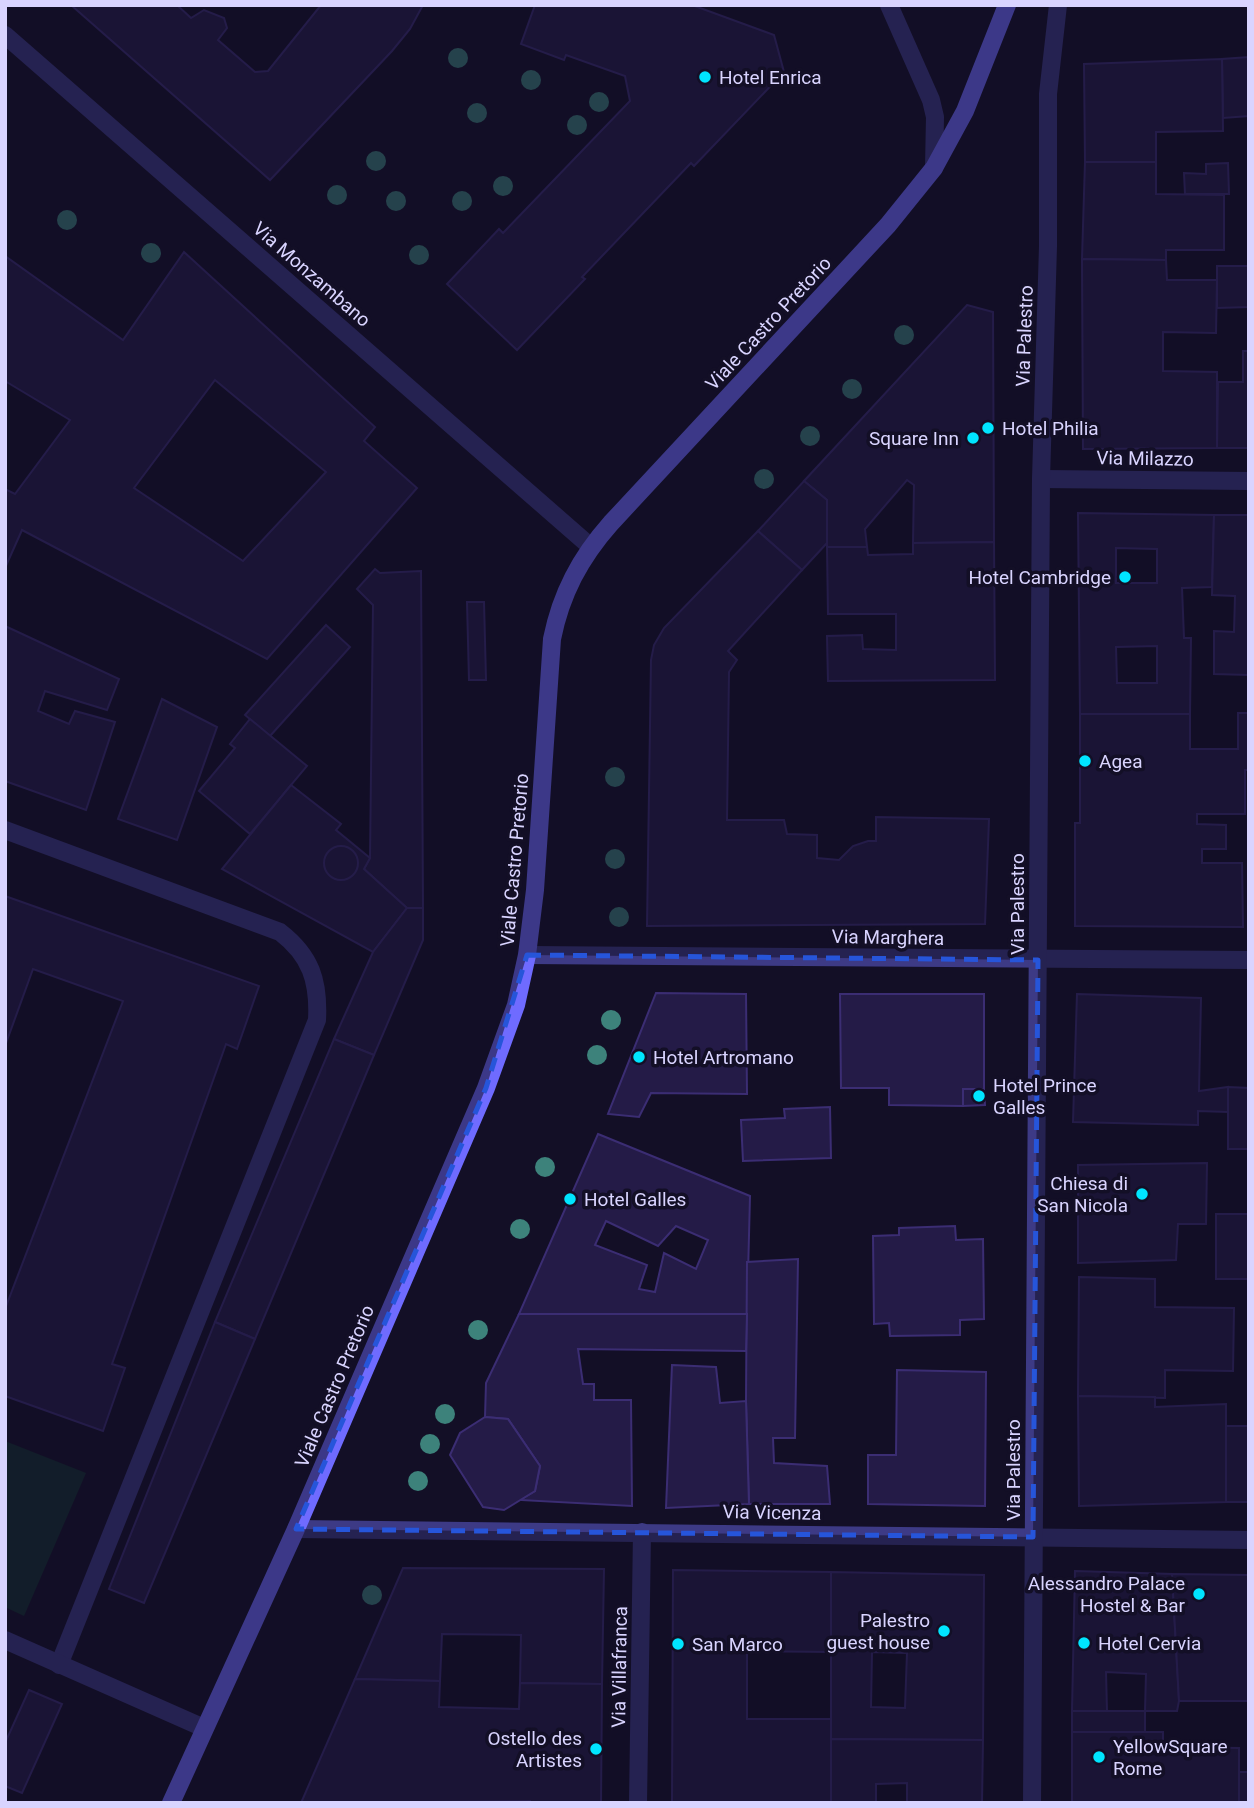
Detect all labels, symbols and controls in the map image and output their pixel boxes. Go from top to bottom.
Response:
place label: Hotel Enrica [719,66,822,89]
marker: Hotel Enrica [697,69,713,85]
street label: Via Monzambano [248,217,375,332]
street label: Viale Castro Pretorio [701,252,836,395]
street label: Via Palestro [1011,285,1038,387]
place label: Hotel Philia [1002,417,1099,440]
marker: Hotel Philia [980,420,996,436]
place label: Square Inn [869,427,959,450]
marker: Square Inn [965,430,981,446]
street label: Via Milazzo [1096,446,1194,471]
place label: Hotel Cambridge [968,566,1111,589]
marker: Hotel Cambridge [1117,569,1133,585]
place label: Agea [1099,750,1142,773]
marker: Agea [1077,753,1093,769]
street label: Viale Castro Pretorio [495,772,534,948]
street label: Via Palestro [1006,853,1029,955]
street label: Via Marghera [832,925,944,950]
place label: Hotel Artromano [653,1046,794,1069]
marker: Hotel Artromano [631,1049,647,1065]
place label: Hotel Prince Galles [993,1074,1097,1119]
marker: Hotel Prince Galles [971,1088,987,1104]
place label: Chiesa di San Nicola [1037,1172,1128,1217]
marker: Chiesa di San Nicola [1134,1186,1150,1202]
place label: Hotel Galles [584,1188,686,1211]
marker: Hotel Galles [562,1191,578,1207]
street label: Viale Castro Pretorio [290,1302,379,1471]
street label: Via Palestro [1002,1419,1025,1521]
street label: Via Vicenza [722,1500,822,1525]
place label: Alessandro Palace Hostel & Bar [1028,1572,1186,1617]
marker: Alessandro Palace Hostel & Bar [1191,1586,1207,1602]
street label: Via Villafranca [607,1606,632,1728]
place label: Palestro guest house [826,1609,930,1654]
marker: Palestro guest house [936,1623,952,1639]
place label: Hotel Cervia [1098,1632,1201,1655]
place label: San Marco [692,1633,783,1656]
marker: Hotel Cervia [1076,1635,1092,1651]
marker: San Marco [670,1636,686,1652]
place label: Ostello des Artistes [487,1727,582,1772]
place label: YellowSquare Rome [1113,1735,1227,1780]
marker: Ostello des Artistes [588,1741,604,1757]
marker: YellowSquare Rome [1091,1749,1107,1765]

